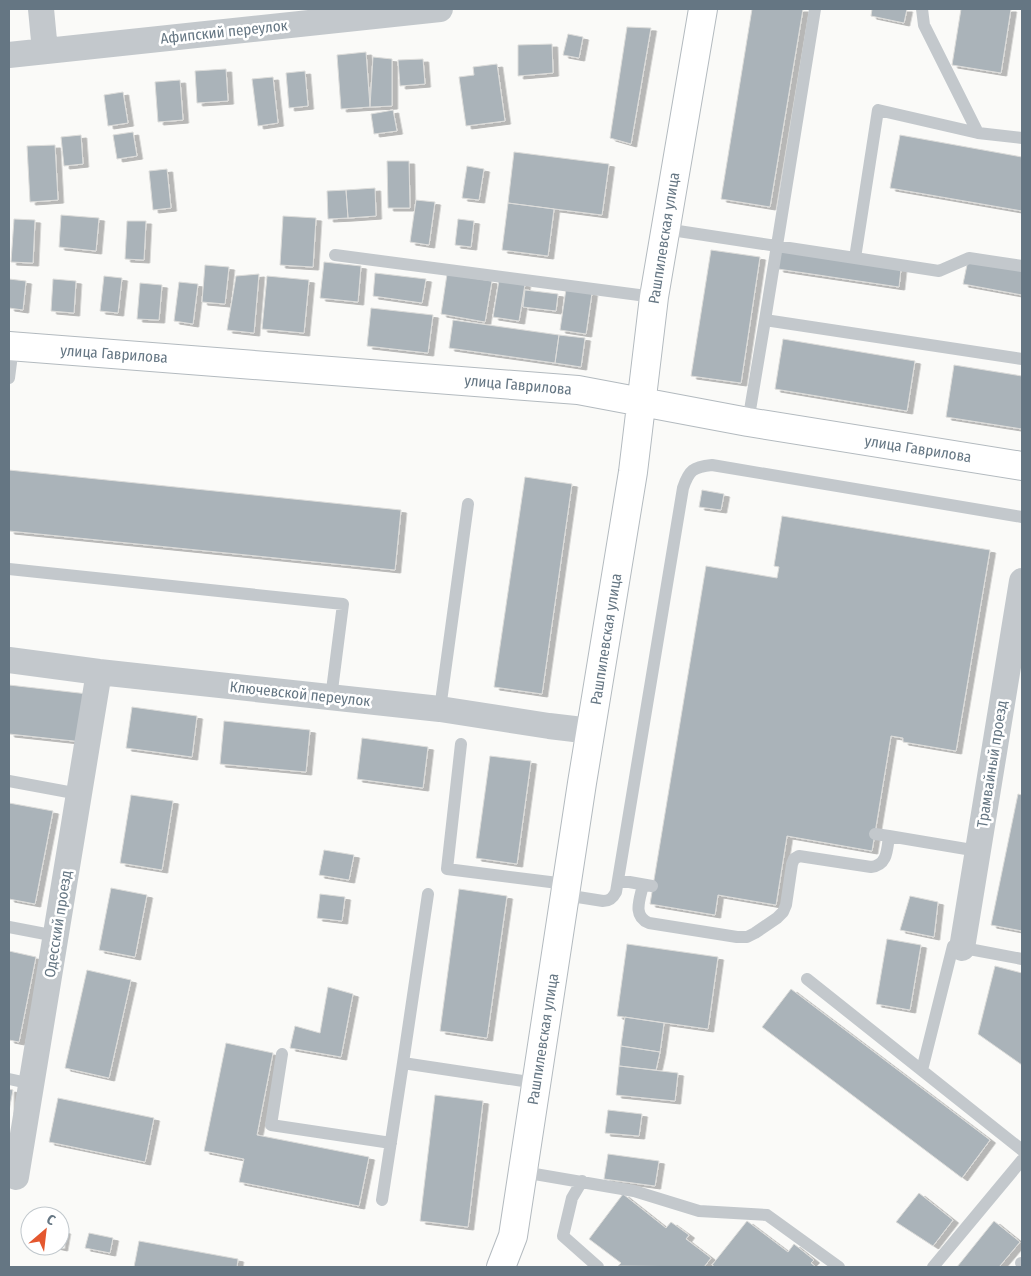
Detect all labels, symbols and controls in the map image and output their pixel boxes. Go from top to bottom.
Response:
street label: Афипский переулок [159,16,289,48]
street label: Рашпилевская улица [645,171,683,305]
street label: улица Гаврилова [60,341,168,367]
street label: улица Гаврилова [464,371,572,399]
street label: улица Гаврилова [863,432,973,466]
street label: Рашпилевская улица [587,572,625,706]
street label: Ключевской переулок [229,678,371,710]
street label: Трамвайный проезд [973,699,1011,829]
street label: Одесский проезд [41,869,75,979]
street label: Рашпилевская улица [524,972,562,1106]
north arrow [20,1206,70,1256]
text: С [44,1211,59,1230]

